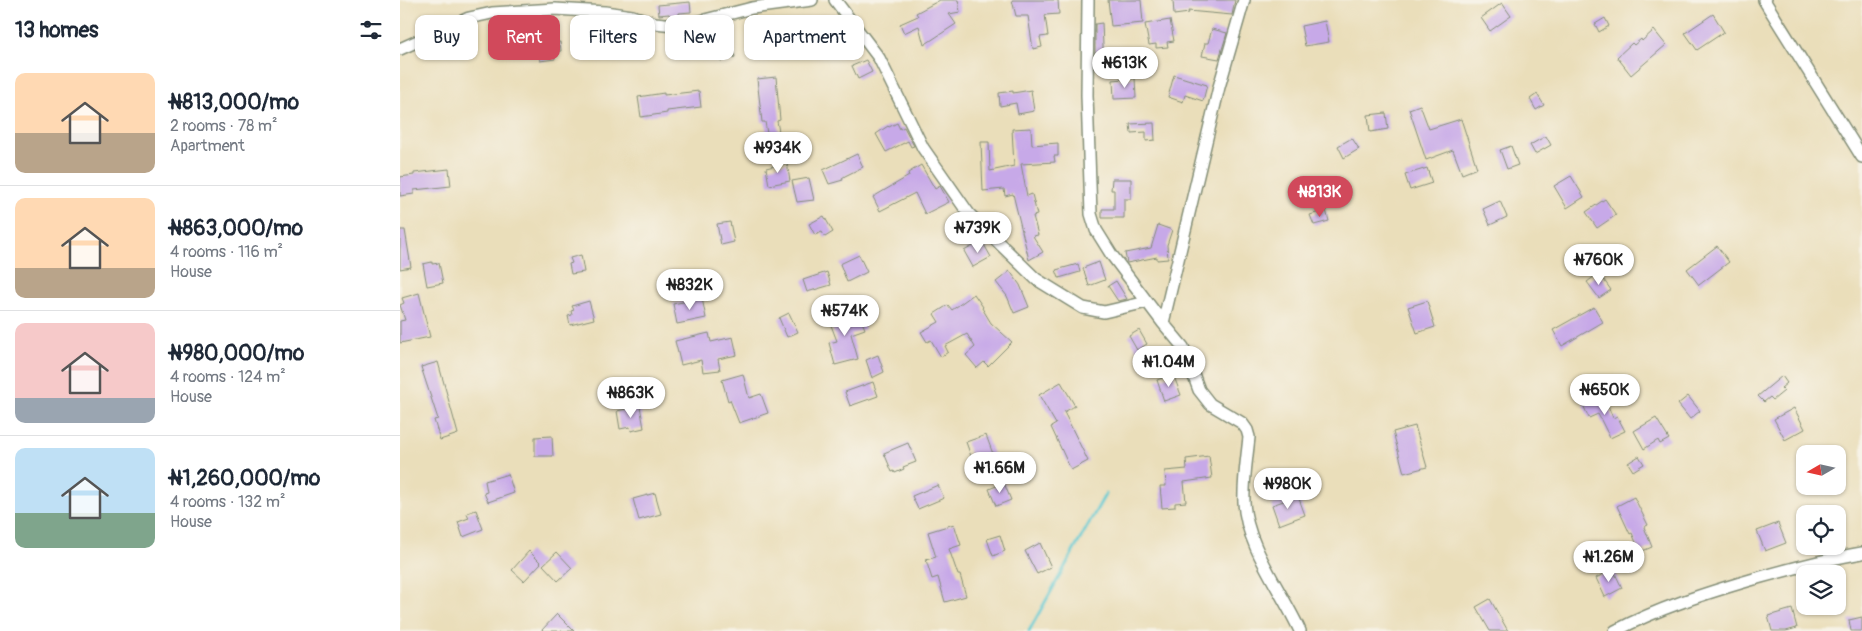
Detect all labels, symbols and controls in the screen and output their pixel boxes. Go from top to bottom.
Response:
chip: Buy [415,15,478,60]
chip: Rent [488,15,560,60]
chip: Filters [570,15,655,60]
chip: New [665,15,734,60]
chip: Apartment [744,15,864,60]
icon: filters [357,16,385,44]
text: 13 homes [15,17,98,44]
pin: ₦613K [1090,46,1160,89]
text: ₦613K [1103,53,1147,73]
text: ₦813,000/mo [170,89,299,116]
icon: home [55,93,115,153]
text: 2 rooms · 78 m² [170,116,277,136]
pin: ₦934K [743,132,813,174]
text: Apartment [170,136,245,156]
text: ₦934K [755,138,801,158]
pin: ₦813K [1285,176,1355,218]
text: ₦813K [1299,182,1341,202]
pin: ₦739K [943,212,1013,254]
text: ₦863,000/mo [170,215,303,242]
icon: home [55,218,115,278]
text: ₦739K [956,218,1000,238]
text: 4 rooms · 116 m² [170,242,283,262]
pin: ₦760K [1564,244,1634,286]
text: ₦760K [1575,250,1623,270]
text: House [170,262,212,282]
pin: ₦832K [655,268,725,311]
text: ₦832K [667,275,713,295]
pin: ₦574K [810,294,880,337]
text: ₦574K [822,301,868,321]
text: ₦980,000/mo [170,340,304,367]
icon: home [55,343,115,403]
pin: ₦1.04M [1128,346,1210,388]
text: ₦1.04M [1143,352,1195,372]
text: 4 rooms · 124 m² [170,367,286,387]
pin: ₦650K [1570,374,1640,416]
pin: ₦863K [596,376,666,419]
text: ₦650K [1581,380,1629,400]
text: ₦863K [608,383,654,403]
text: House [170,387,212,407]
north arrow [1796,445,1846,495]
map controls [1796,445,1846,615]
pin: ₦1.66M [959,452,1041,494]
text: ₦1.66M [975,458,1025,478]
text: ₦1,260,000/mo [170,465,320,492]
icon: home [55,468,115,528]
pin: ₦980K [1253,468,1323,510]
text: ₦980K [1265,474,1311,494]
text: 4 rooms · 132 m² [170,492,285,512]
button: locate [1796,505,1846,555]
text: House [170,512,212,532]
pin: ₦1.26M [1568,540,1650,583]
text: ₦1.26M [1584,547,1634,567]
button: layers [1796,565,1846,615]

